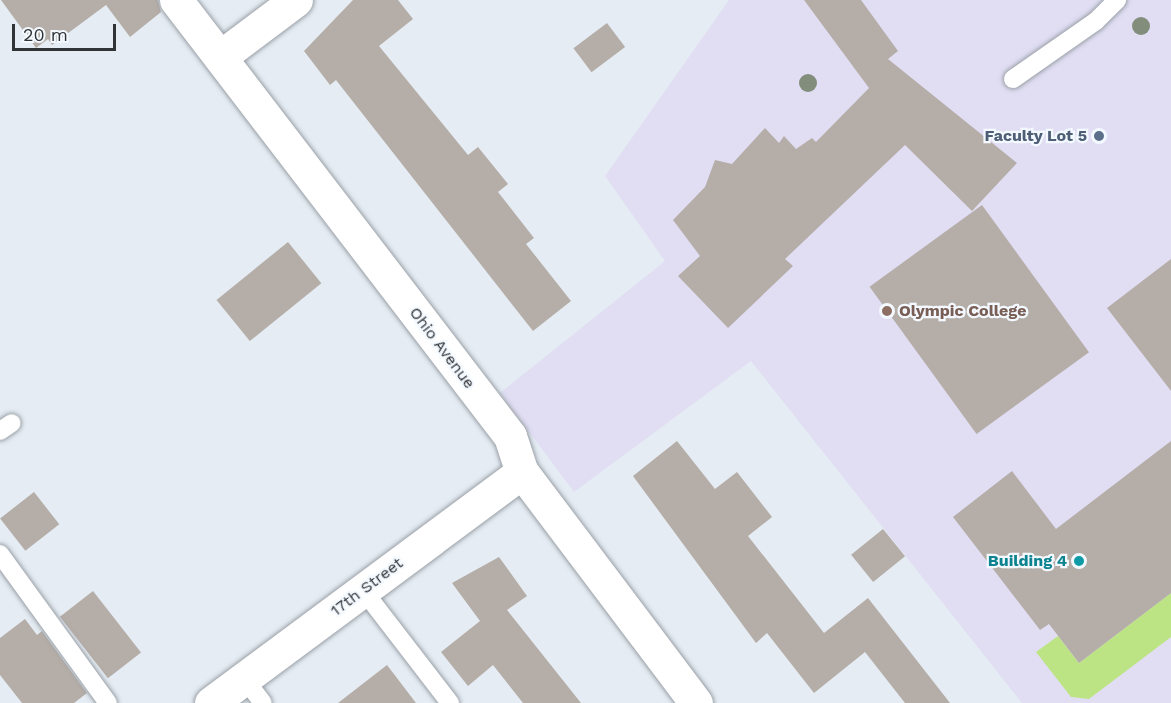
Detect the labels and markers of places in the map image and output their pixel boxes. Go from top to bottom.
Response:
place label: Faculty Lot 5 [984,126,1087,146]
marker: Faculty Lot 5 [1092,129,1106,143]
place label: Olympic College [899,301,1027,321]
marker: Olympic College [880,304,894,318]
place label: Building 4 [988,551,1067,571]
marker: Building 4 [1072,554,1086,568]

